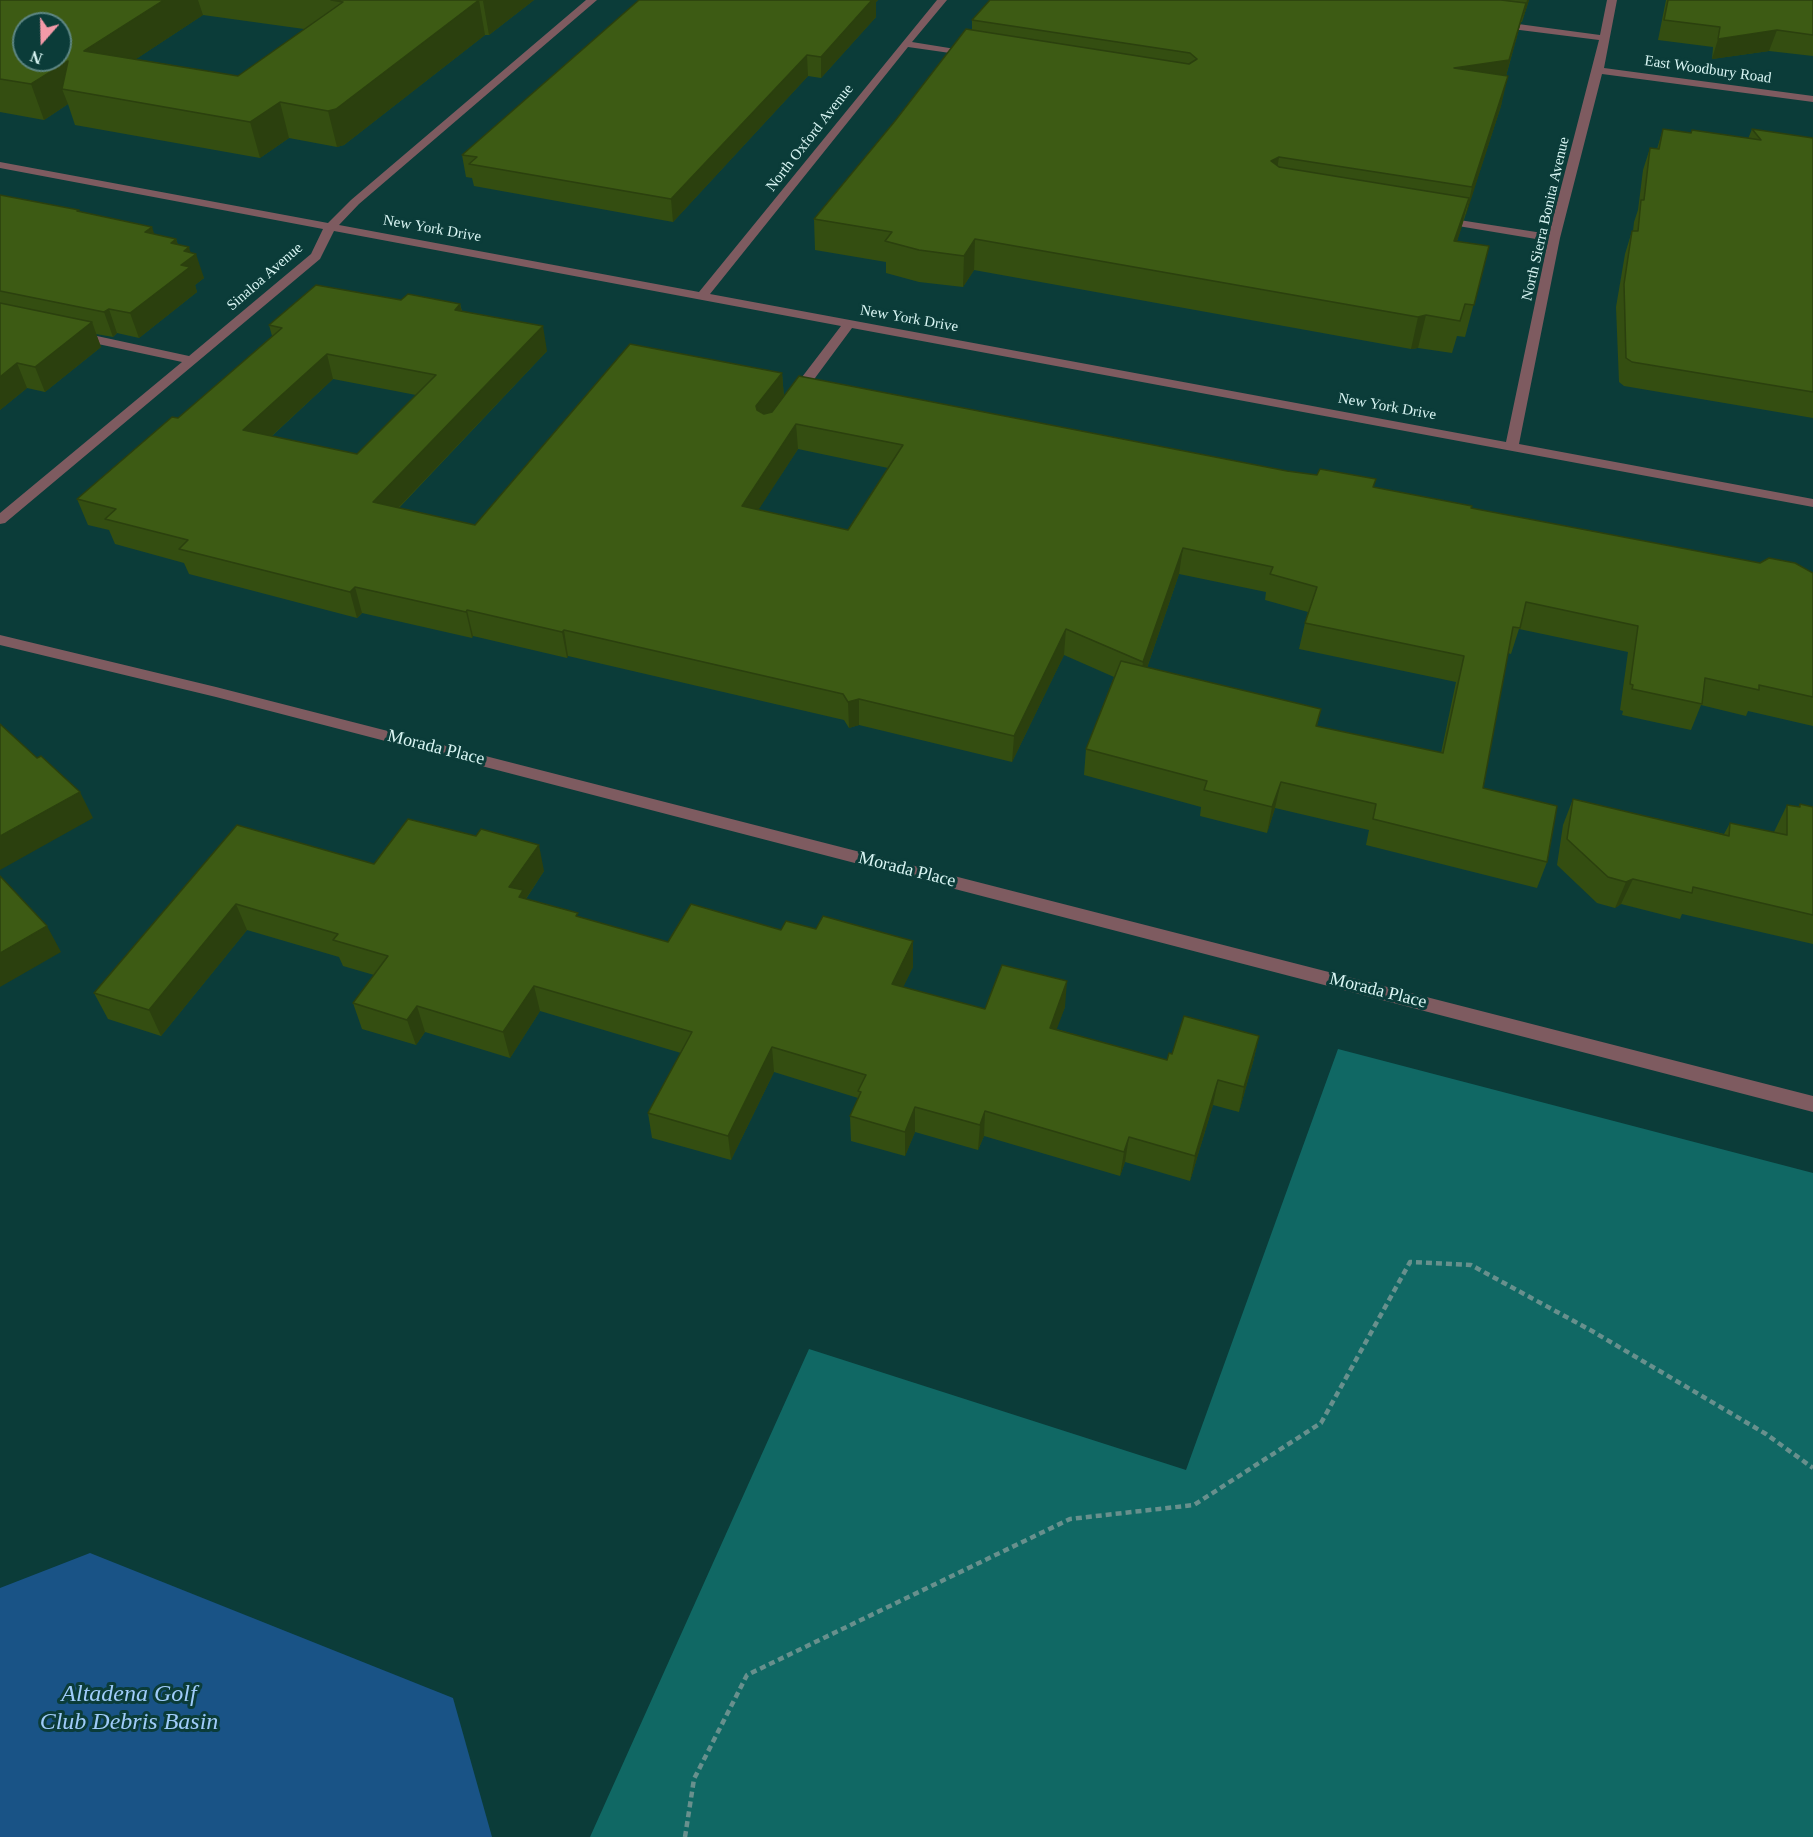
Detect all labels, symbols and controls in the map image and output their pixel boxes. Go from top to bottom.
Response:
north arrow [12,12,72,72]
text: N [28,48,45,67]
street label: East Woodbury Road [1643,52,1773,88]
street label: North Oxford Avenue [762,81,858,195]
street label: North Sierra Bonita Avenue [1518,135,1574,303]
street label: New York Drive [382,212,482,246]
street label: Sinaloa Avenue [224,239,306,315]
street label: New York Drive [859,302,959,336]
street label: New York Drive [1337,390,1437,424]
street label: Morada Place [385,725,487,771]
street label: Morada Place [856,847,958,893]
street label: Morada Place [1327,968,1429,1014]
water label: Altadena Golf Club Debris Basin [40,1681,218,1737]

